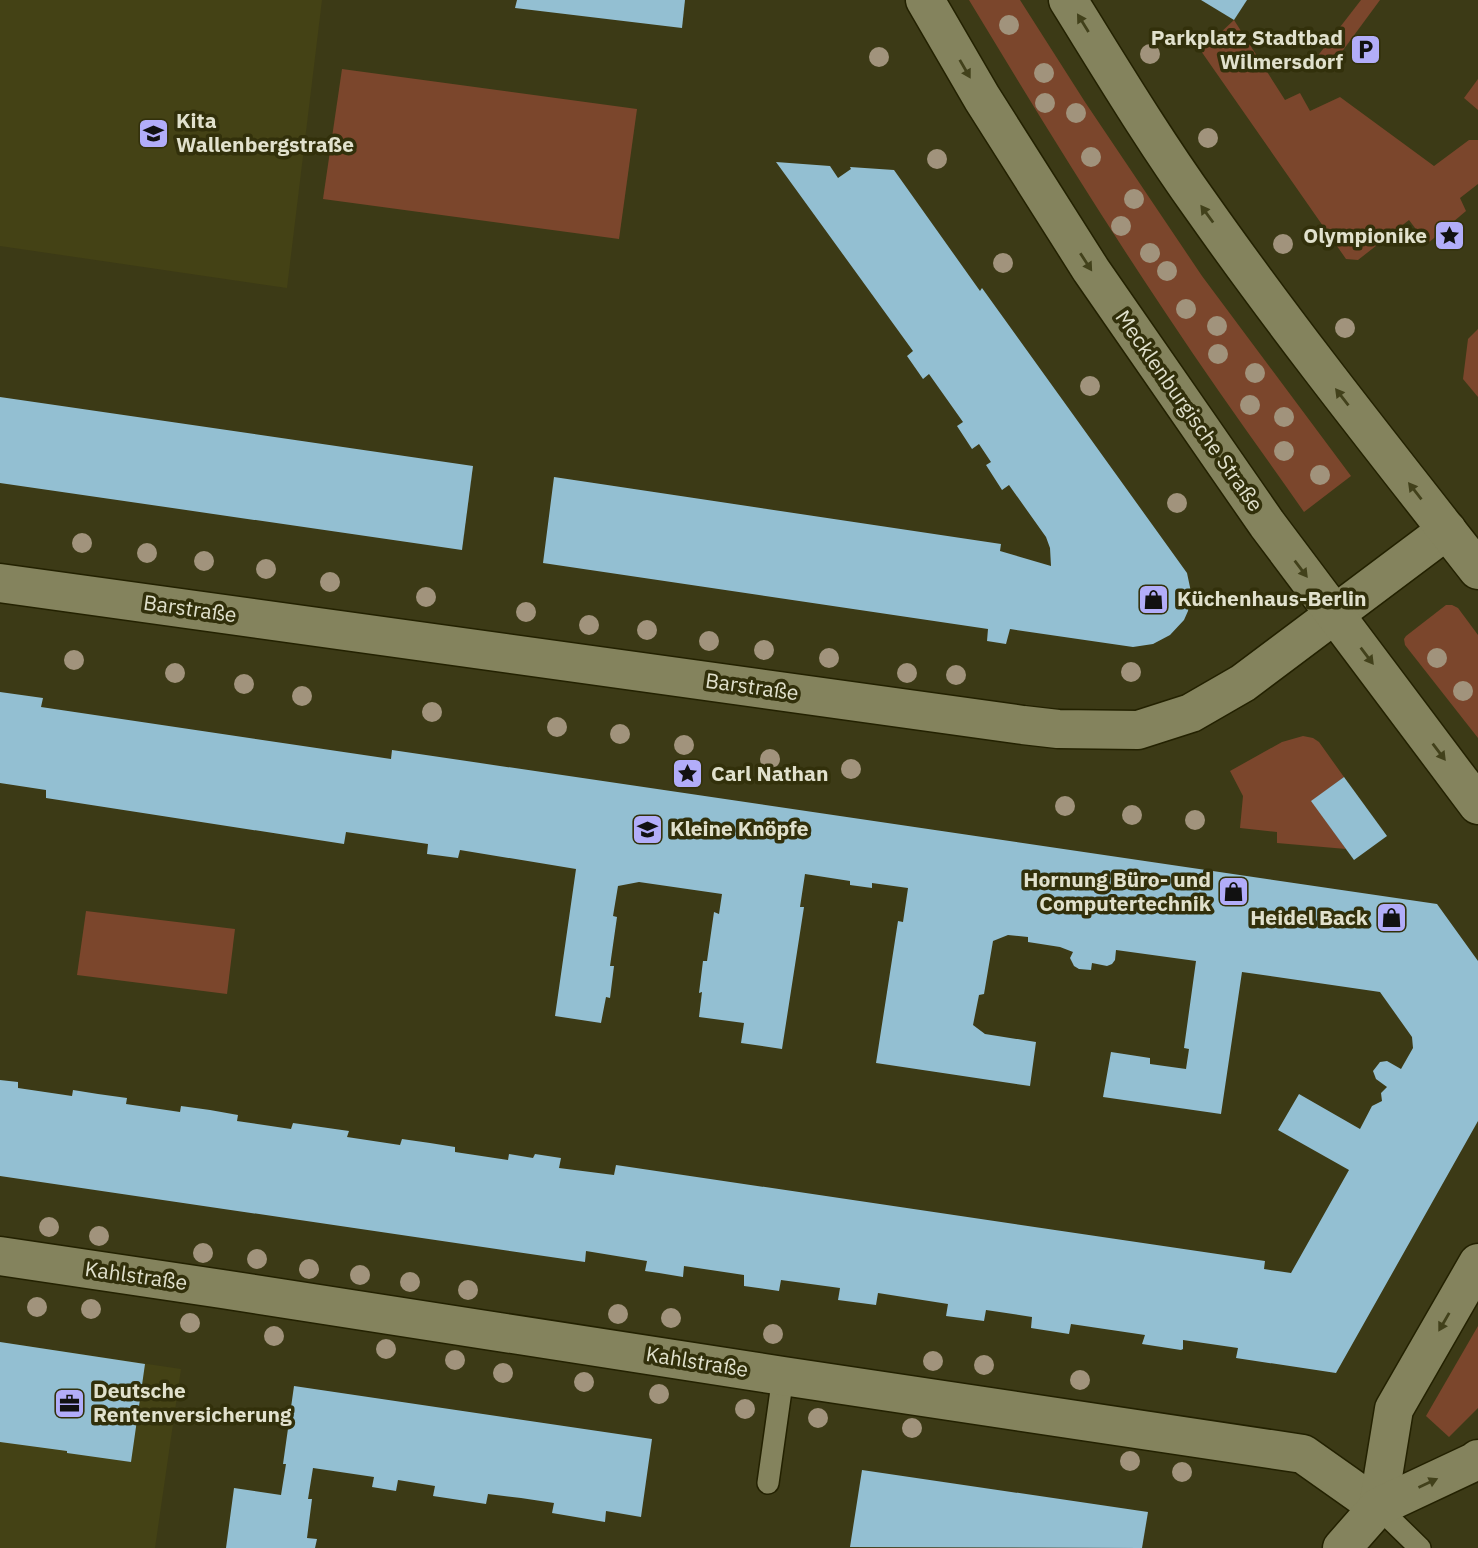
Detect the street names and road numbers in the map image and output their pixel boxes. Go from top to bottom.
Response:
street label: Mecklenburgische Straße [1110,304,1270,517]
street label: Barstraße [142,588,239,628]
street label: Barstraße [704,666,801,706]
street label: Kahlstraße [83,1254,189,1296]
street label: Kahlstraße [644,1339,750,1383]

